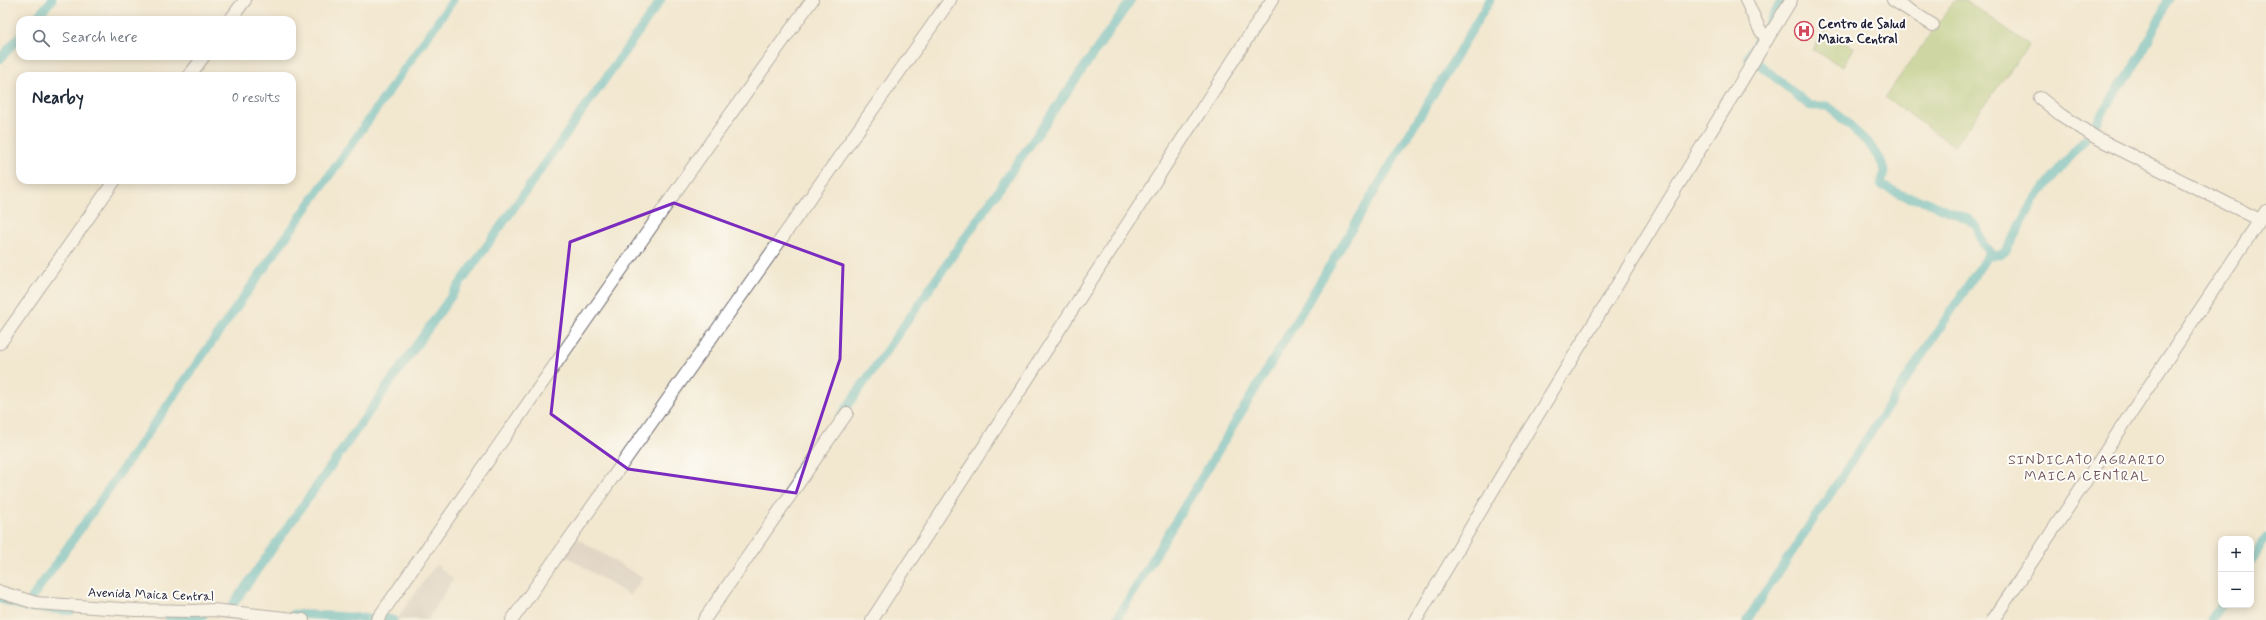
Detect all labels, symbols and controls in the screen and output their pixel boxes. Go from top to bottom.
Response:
search box [16,16,296,60]
place label: Centro de Salud Maica Central [1818,16,1905,48]
hospital icon: Centro de Salud Maica Central [1793,20,1815,42]
icon: search [30,27,52,49]
text: Search here [62,28,138,48]
text: Nearby [32,87,84,109]
text: 0 results [232,90,280,107]
district label: SINDICATO AGRARIO MAICA CENTRAL [2008,451,2166,485]
map controls [2218,536,2254,608]
button: + [2218,536,2254,572]
button: − [2218,572,2254,608]
street label: Avenida Maica Central [88,584,214,606]

